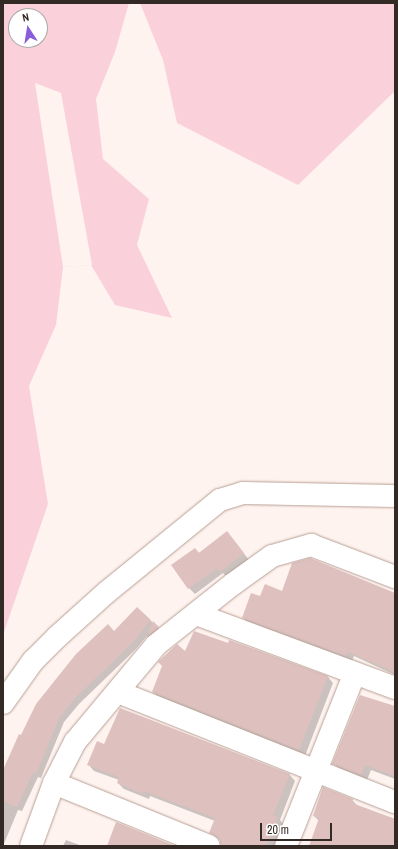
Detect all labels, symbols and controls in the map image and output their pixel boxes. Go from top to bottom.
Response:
north arrow [8,8,48,48]
text: N [21,10,30,25]
scale bar [262,815,334,841]
text: 20 m [267,822,289,838]

